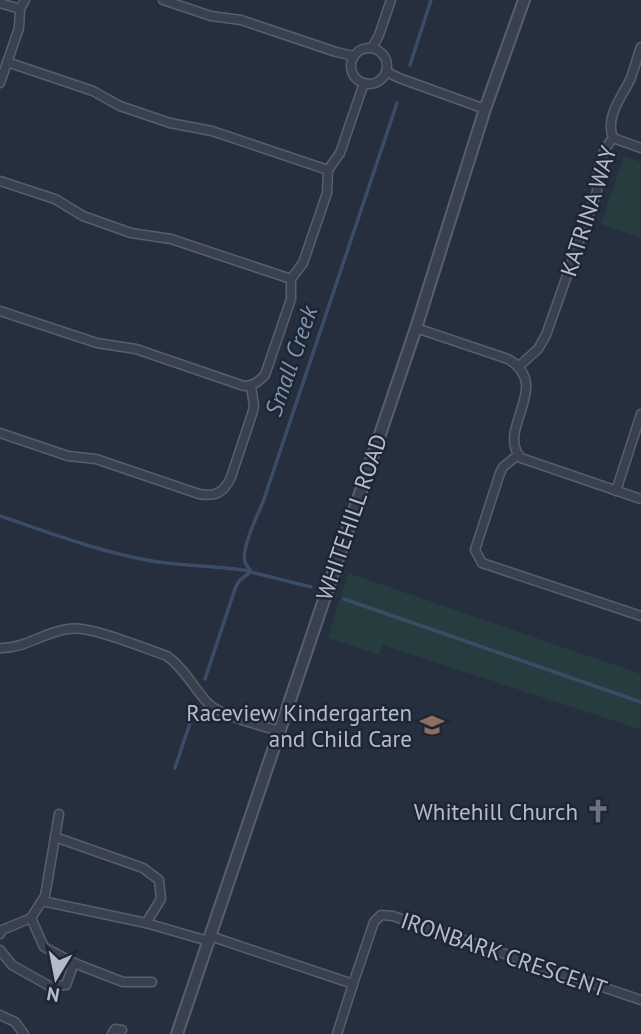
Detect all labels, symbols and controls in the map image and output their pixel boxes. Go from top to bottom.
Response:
street label: KATRINA WAY [553,142,623,280]
water label: Small Creek [258,301,325,420]
street label: WHITEHILL ROAD [309,430,393,604]
place label: Raceview Kindergarten and Child Care [186,698,412,753]
school or university icon: Raceview Kindergarten and Child Care [418,711,446,739]
place label: Whitehill Church [414,797,578,826]
church icon: Whitehill Church [584,797,612,825]
street label: IRONBARK CRESCENT [397,905,611,1003]
north arrow [21,943,91,1013]
text: N [45,982,61,1008]

